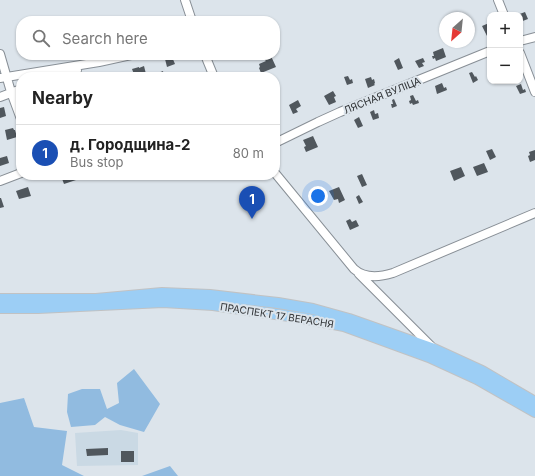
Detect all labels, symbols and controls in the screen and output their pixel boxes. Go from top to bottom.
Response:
north arrow [439,12,475,48]
map controls [487,12,523,84]
button: + [487,12,523,48]
search box [16,16,280,60]
icon: search [30,27,52,49]
text: Search here [62,29,148,48]
button: − [487,48,523,84]
street label: ЛЯСНАЯ ВУЛІЦА [342,74,422,116]
text: Nearby [32,88,93,108]
text: д. Городщина-2 [70,135,190,154]
text: 1 [42,145,48,161]
text: 80 m [233,145,264,161]
text: Bus stop [70,154,123,170]
pin: 1 [239,186,265,219]
your location [308,186,328,206]
street label: ПРАСПЕКТ 17 ВЕРАСНЯ [219,300,335,330]

